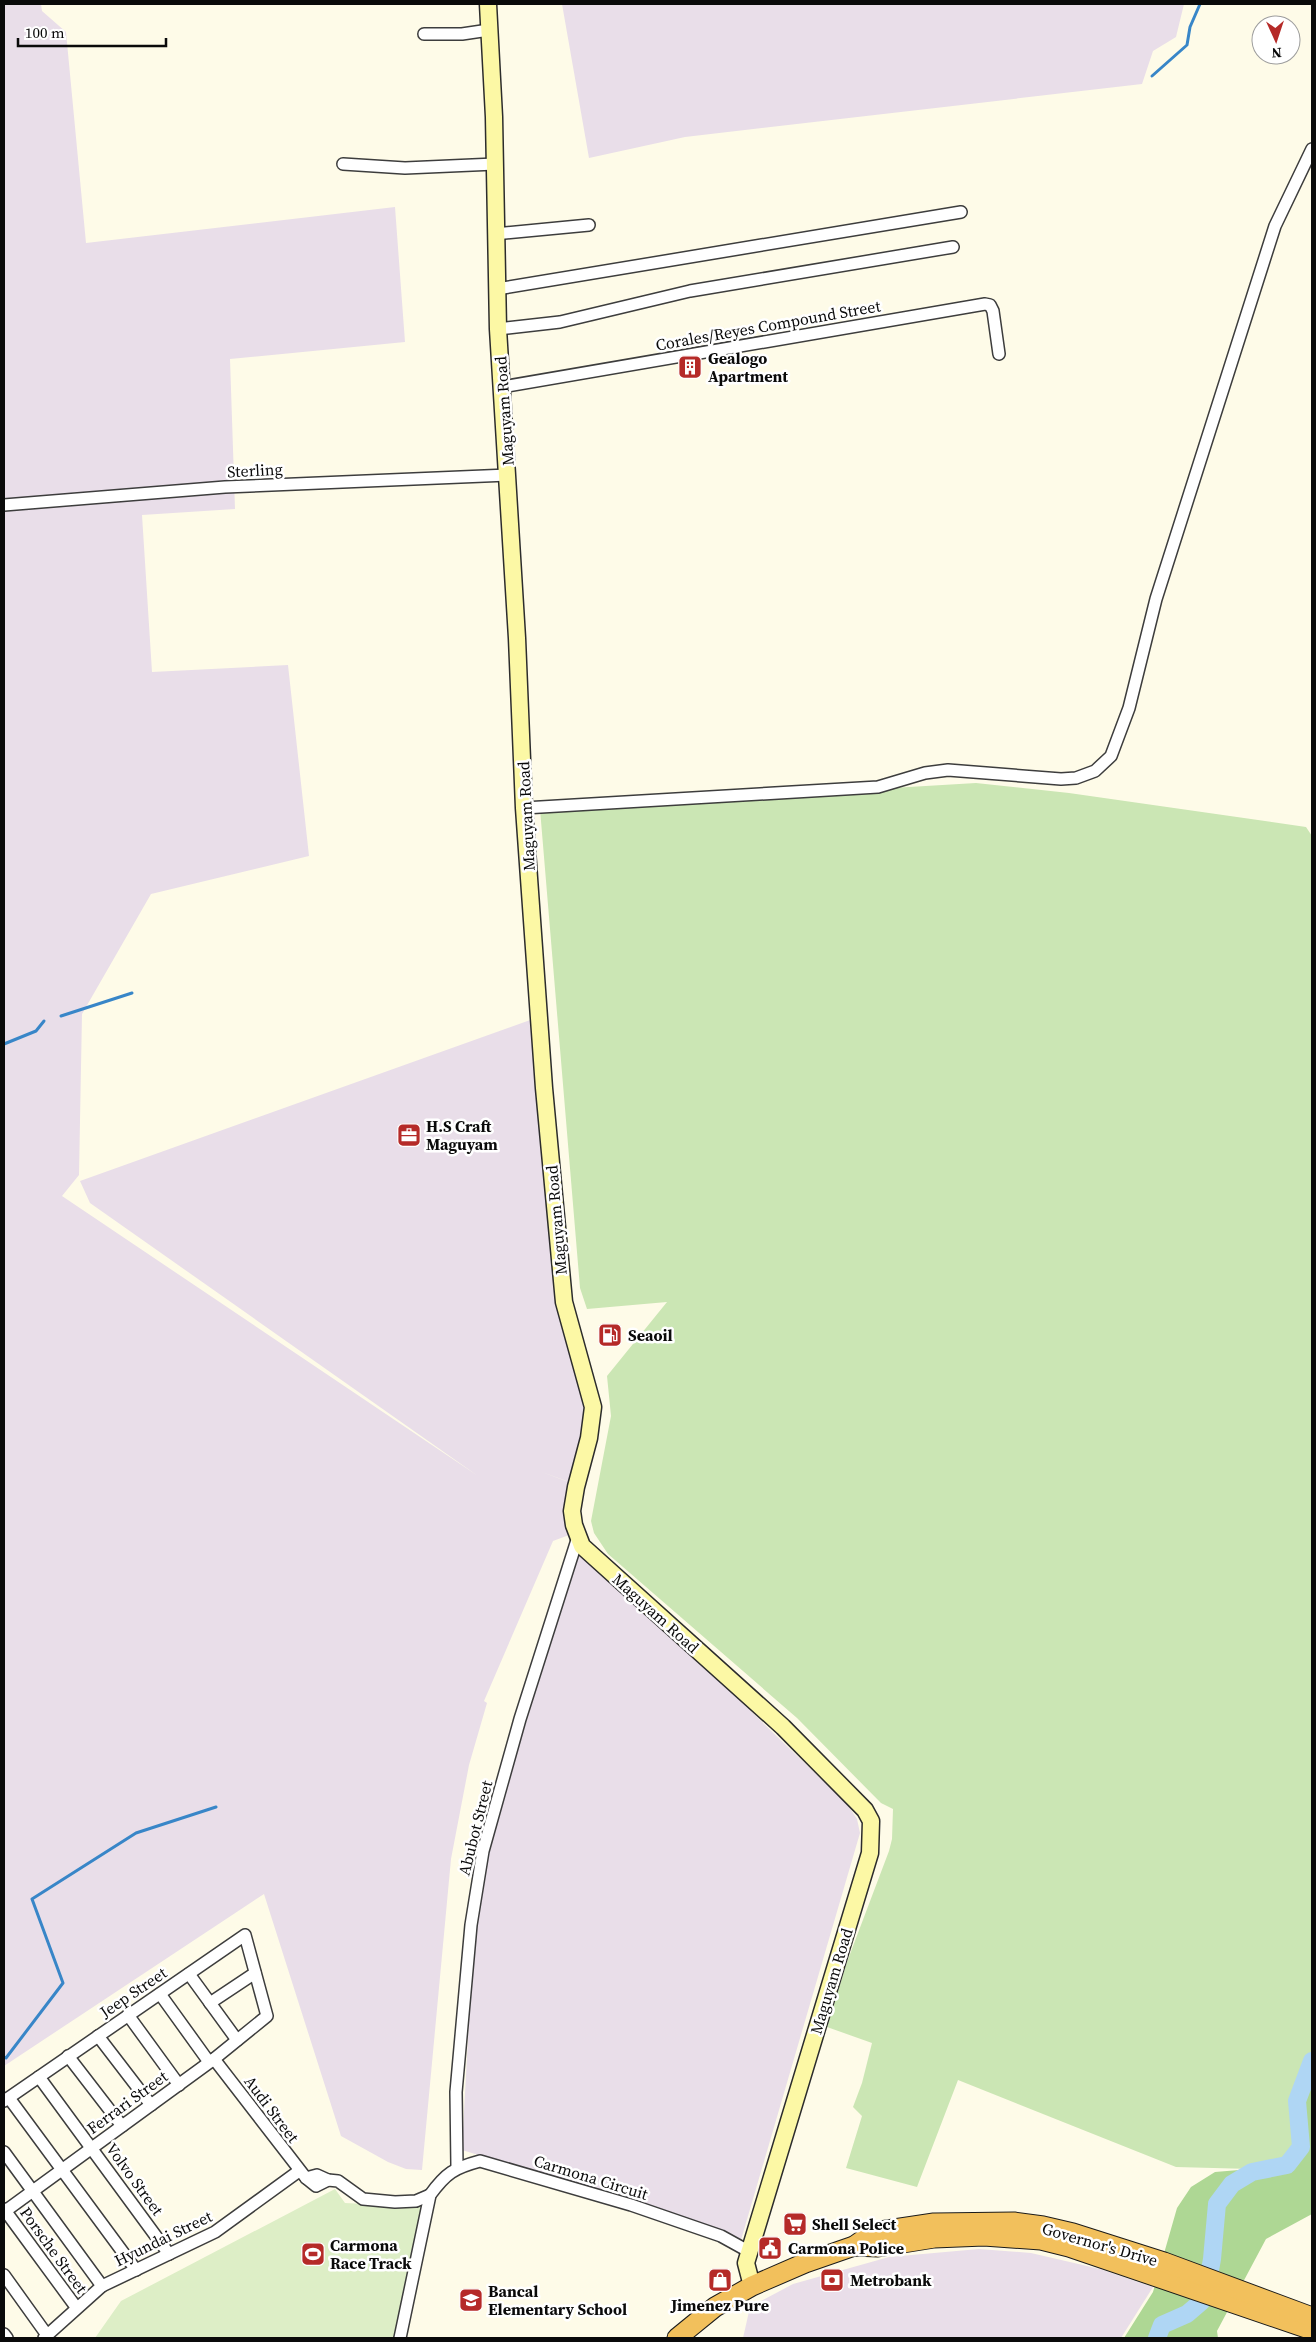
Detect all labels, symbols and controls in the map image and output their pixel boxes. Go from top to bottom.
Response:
scale bar [18,15,165,47]
north arrow [1251,15,1301,65]
text: 100 m [25,22,65,43]
text: N [1271,43,1282,63]
street label: Corales/Reyes Compound Street [654,294,883,356]
place label: Gealogo Apartment [708,347,788,387]
building icon: Gealogo Apartment [677,354,703,380]
street label: Maguyam Road [489,355,519,467]
street label: Sterling [227,458,283,482]
street label: Maguyam Road [512,761,540,871]
place label: H.S Craft Maguyam [426,1115,498,1155]
office icon: H.S Craft Maguyam [396,1122,422,1148]
street label: Maguyam Road [540,1164,572,1276]
fuel station icon: Seaoil [597,1322,623,1348]
place label: Seaoil [628,1324,673,1346]
street label: Maguyam Road [608,1568,704,1658]
street label: Abubot Street [453,1777,498,1878]
street label: Maguyam Road [804,1925,858,2037]
street label: Jeep Street [94,1961,171,2023]
street label: Ferrari Street [82,2065,172,2139]
street label: Audi Street [240,2071,305,2148]
street label: Volvo Street [101,2138,169,2220]
street label: Carmona Circuit [531,2149,652,2205]
street label: Porsche Street [15,2202,93,2298]
street label: Hyundai Street [110,2204,216,2271]
supermarket icon: Shell Select [782,2211,808,2237]
place label: Shell Select [812,2213,897,2235]
street label: Governor's Drive [1040,2217,1160,2271]
place label: Carmona Race Track [330,2234,412,2274]
public building icon: Carmona Police [757,2235,783,2261]
place label: Carmona Police [788,2237,904,2259]
sports icon: Carmona Race Track [300,2241,326,2267]
shop icon: Jimenez Pure [707,2267,733,2293]
bank icon: Metrobank [819,2267,845,2293]
place label: Metrobank [850,2269,932,2291]
place label: Bancal Elementary School [488,2280,627,2320]
school or university icon: Bancal Elementary School [458,2287,484,2313]
place label: Jimenez Pure [670,2294,769,2316]

